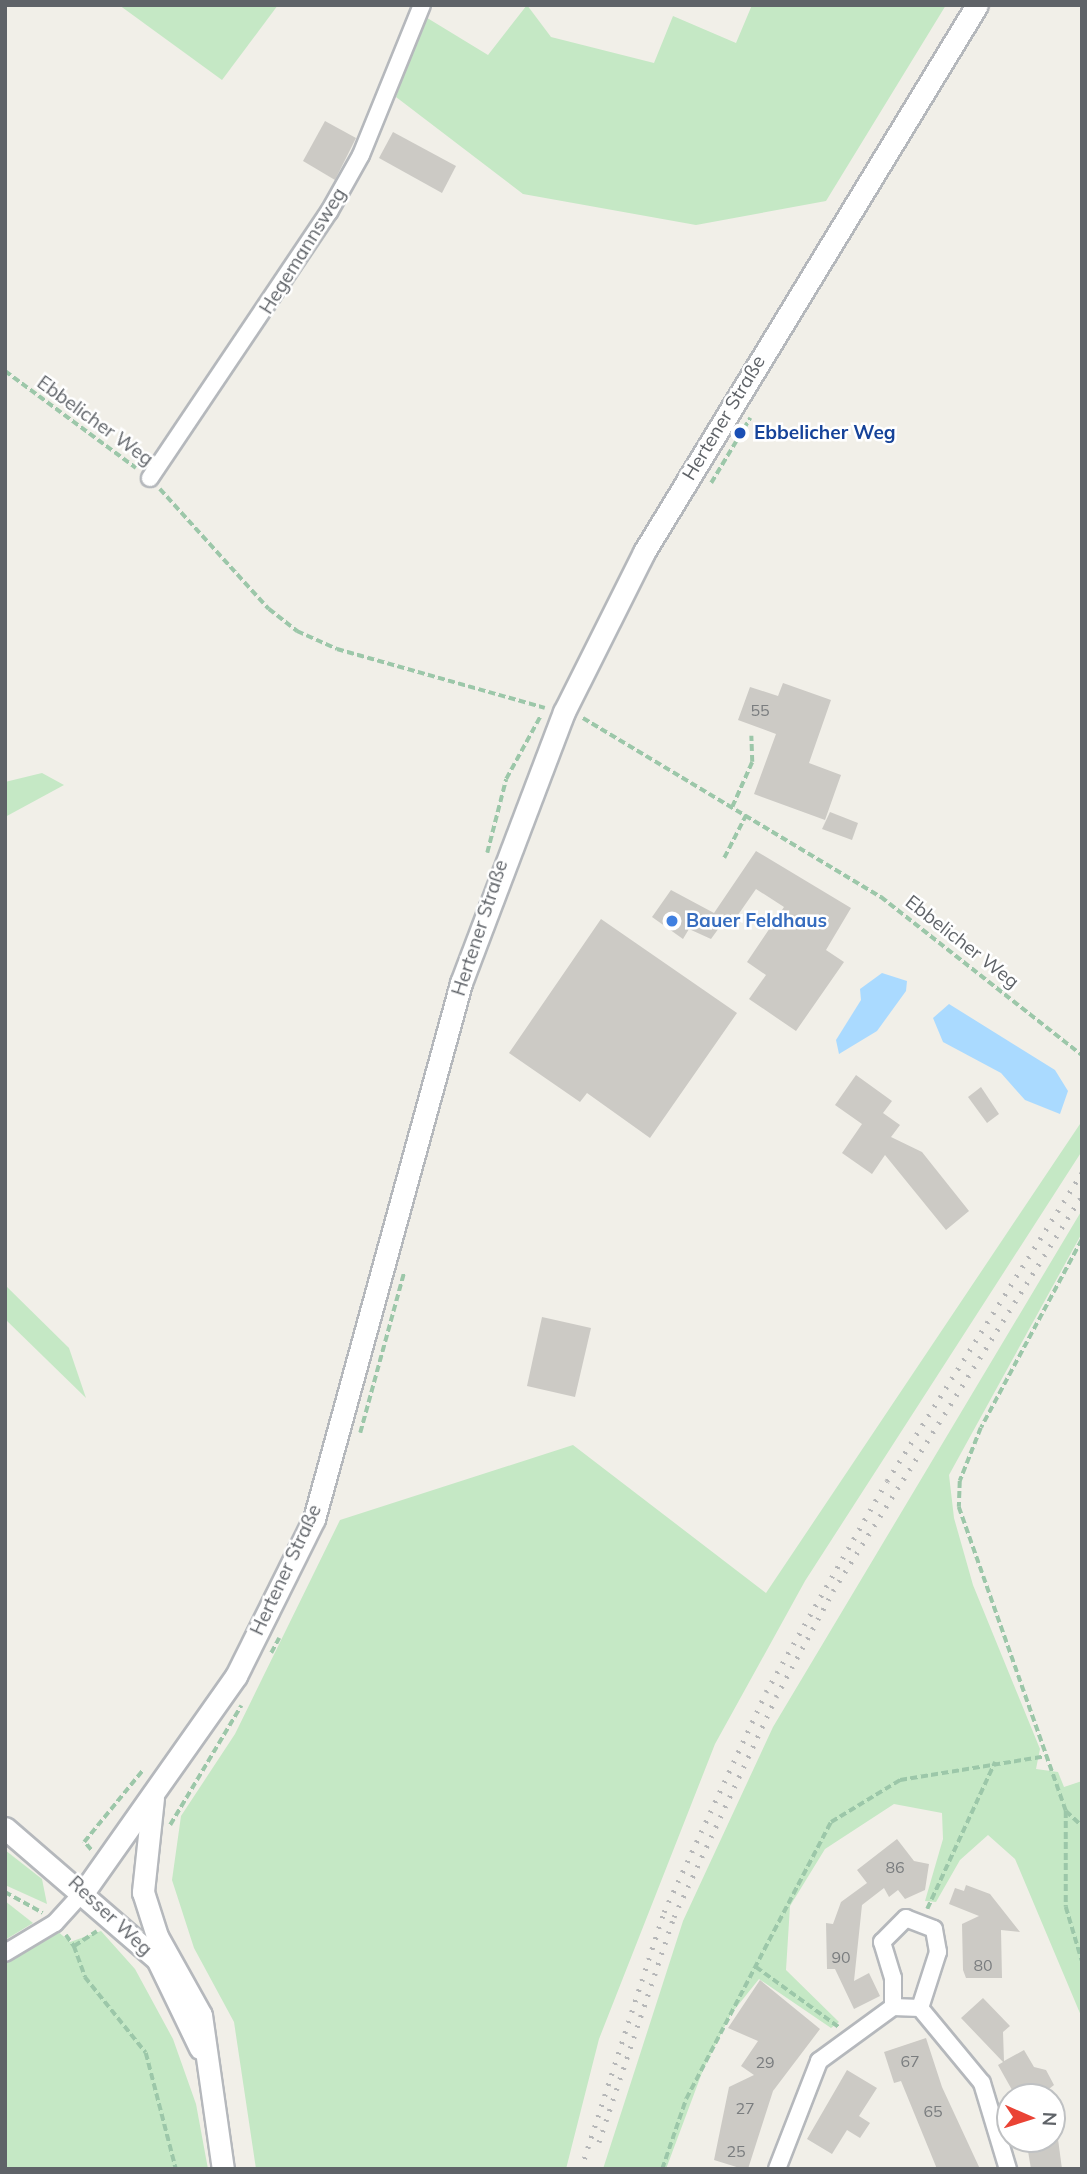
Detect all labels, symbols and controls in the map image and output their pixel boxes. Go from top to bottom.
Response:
street label: Hegemannsweg [255,184,351,318]
street label: Hertener Straße [678,351,770,485]
street label: Ebbelicher Weg [33,371,157,471]
place label: Ebbelicher Weg [754,422,896,444]
marker: Ebbelicher Weg [732,425,748,441]
house number: 55 [750,700,770,720]
street label: Hertener Straße [447,857,513,999]
street label: Ebbelicher Weg [901,891,1023,993]
place label: Bauer Feldhaus [686,910,827,932]
marker: Bauer Feldhaus [664,913,680,929]
street label: Hertener Straße [246,1501,326,1639]
house number: 86 [885,1857,905,1877]
street label: Resser Weg [63,1871,157,1961]
house number: 90 [831,1947,851,1967]
house number: 80 [973,1955,993,1975]
house number: 67 [900,2051,920,2071]
house number: 29 [755,2052,775,2072]
north arrow [996,2083,1066,2153]
house number: 27 [735,2098,755,2118]
house number: 65 [923,2101,943,2121]
text: N [1038,2111,1062,2127]
house number: 25 [726,2141,746,2161]

